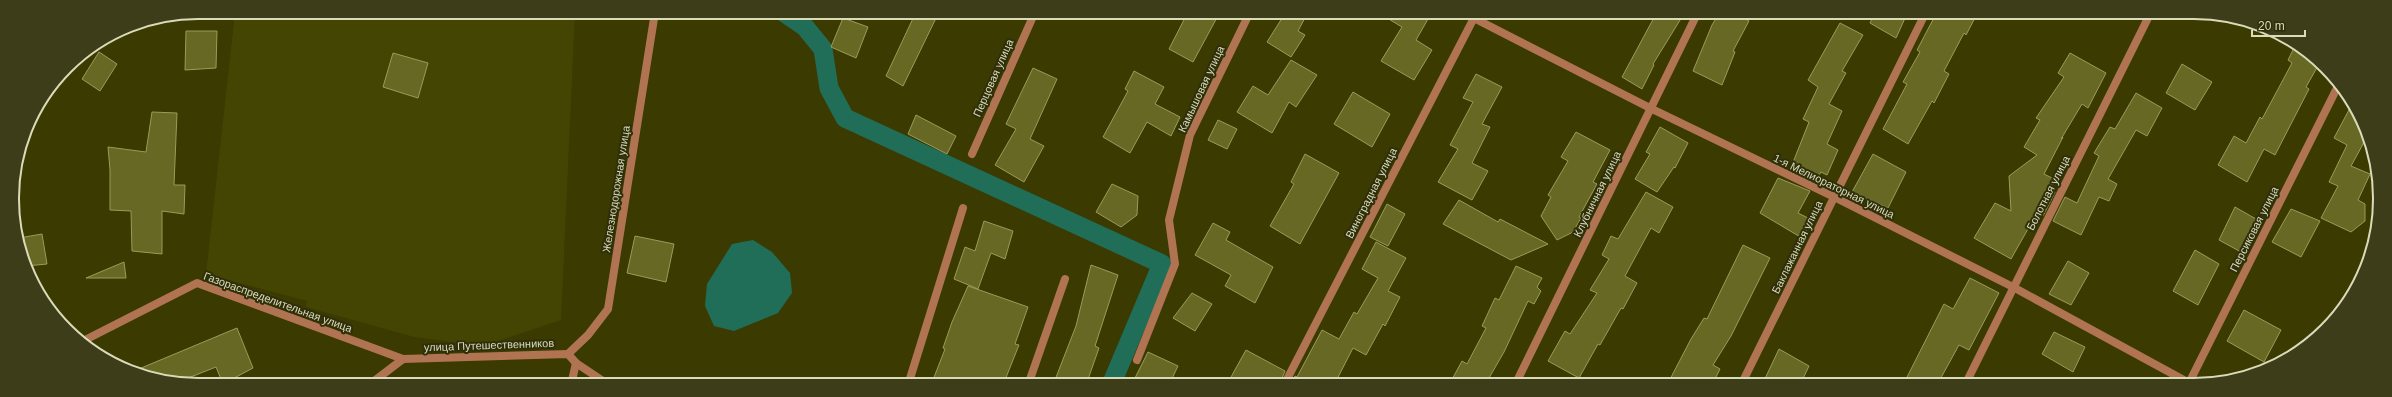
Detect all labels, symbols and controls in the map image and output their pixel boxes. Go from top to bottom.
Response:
scale bar [2252,12,2305,38]
text: 20 m [2258,19,2285,33]
street label: Перцовая улица [971,37,1016,119]
street label: Камышовая улица [1176,43,1227,134]
street label: Железнодорожная улица [600,124,632,253]
street label: Виноградная улица [1343,145,1399,240]
street label: Клубничная улица [1571,148,1623,239]
street label: 1-я Мелиораторная улица [1772,151,1897,221]
street label: Болотная улица [2024,153,2072,232]
street label: Персиковая улица [2227,184,2281,274]
street label: Баклажанная улица [1769,198,1825,295]
street label: Газораспределительная улица [202,270,355,335]
street label: улица Путешественников [424,337,554,353]

